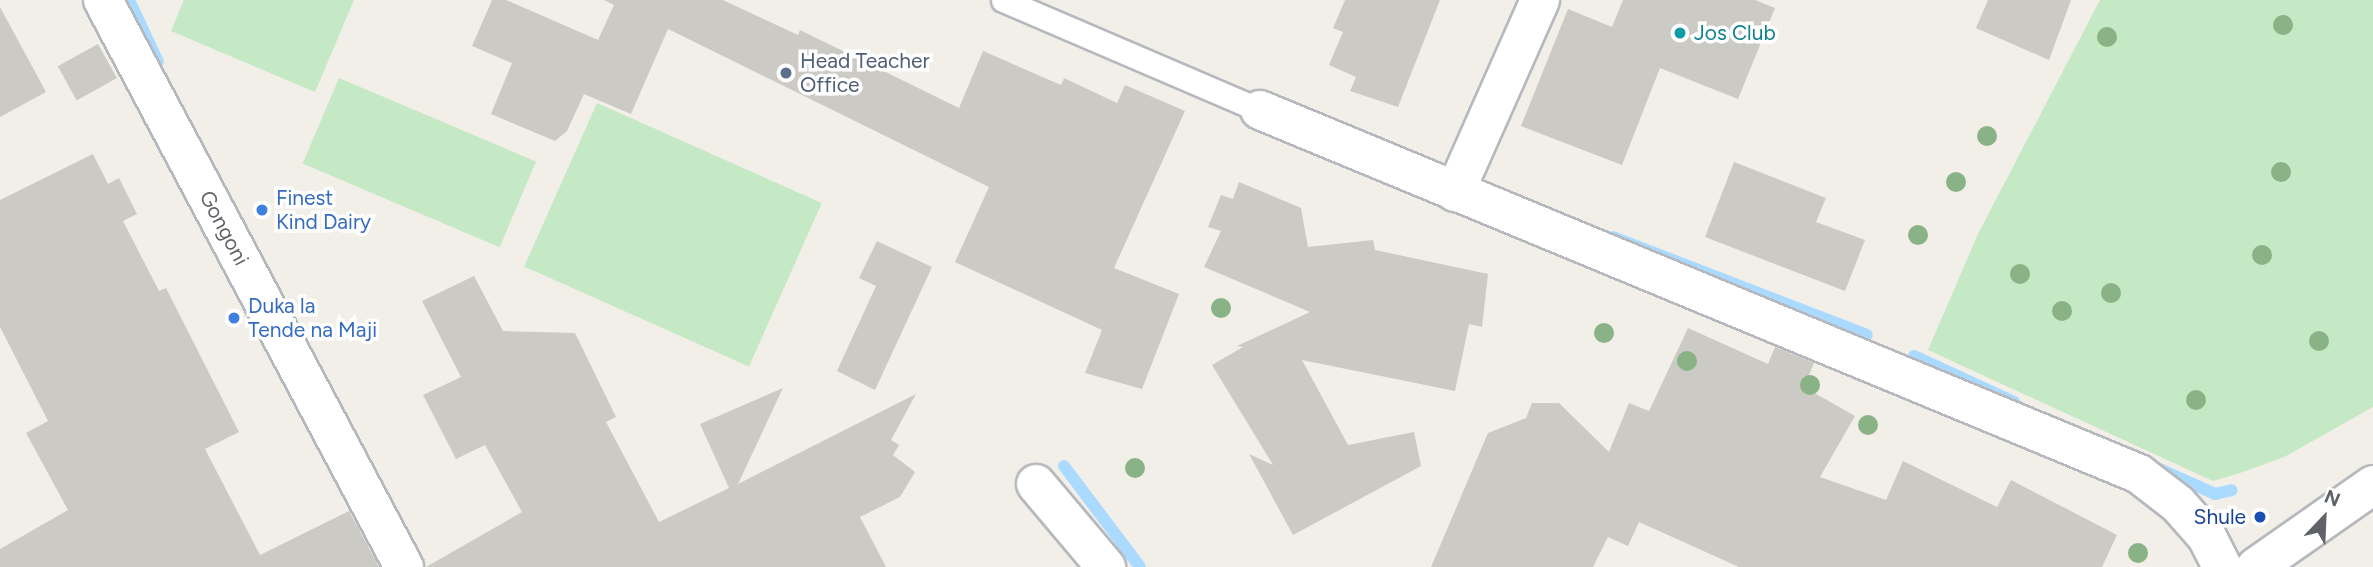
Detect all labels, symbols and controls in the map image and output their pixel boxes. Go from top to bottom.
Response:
place label: Jos Club [1694,20,1776,46]
marker: Jos Club [1672,25,1688,41]
place label: Head Teacher Office [800,48,930,98]
marker: Head Teacher Office [778,65,794,81]
place label: Finest Kind Dairy [276,185,371,235]
street label: Gongoni [194,186,254,270]
marker: Finest Kind Dairy [254,202,270,218]
place label: Duka la Tende na Maji [248,293,377,343]
marker: Duka la Tende na Maji [226,310,242,326]
north arrow [2289,483,2359,553]
text: N [2321,485,2344,512]
place label: Shule [2194,504,2246,530]
marker: Shule [2252,509,2268,525]

